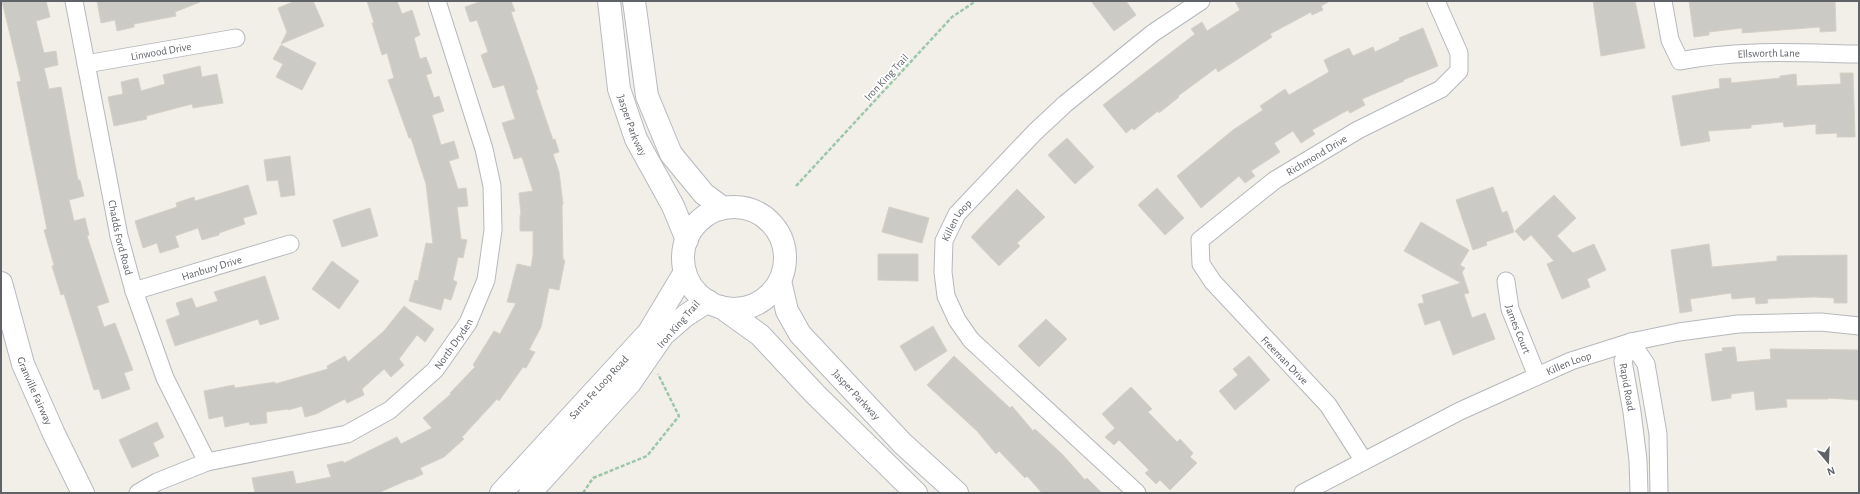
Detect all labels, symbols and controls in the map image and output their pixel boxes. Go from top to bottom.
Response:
street label: Linwood Drive [130,41,192,62]
street label: Ellsworth Lane [1737,48,1800,60]
street label: Iron King Trail [862,52,911,103]
street label: Jasper Parkway [615,93,649,158]
street label: Richmond Drive [1284,133,1349,178]
street label: Killen Loop [940,197,974,243]
street label: Chadds Ford Road [106,199,134,276]
street label: Hanbury Drive [180,254,243,282]
street label: Iron King Trail [655,298,702,350]
street label: James Court [1503,304,1533,356]
street label: North Dryden [432,317,475,371]
street label: Freeman Drive [1259,334,1310,387]
street label: Killen Loop [1545,350,1593,377]
street label: Santa Fe Loop Road [567,353,631,421]
street label: Granville Fairway [15,356,54,427]
street label: Rapid Road [1617,362,1637,412]
street label: Jasper Parkway [830,368,882,422]
north arrow [1808,442,1848,482]
text: N [1826,465,1837,477]

